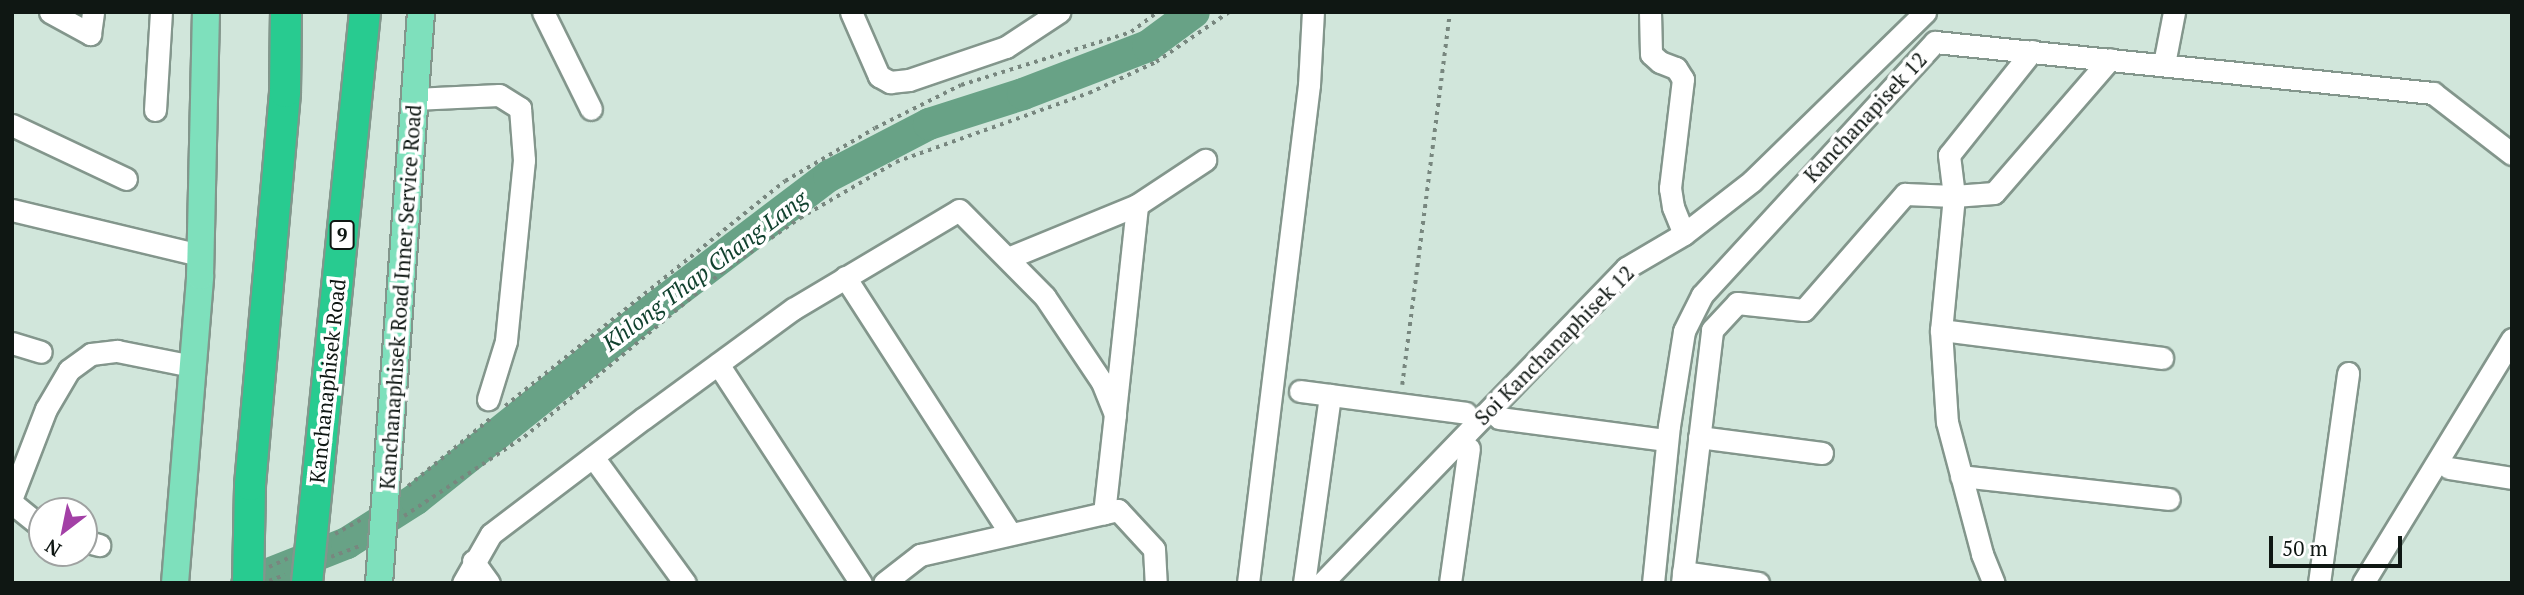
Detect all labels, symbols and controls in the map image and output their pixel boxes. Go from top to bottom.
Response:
street label: Kanchanapisek 12 [1798,47,1932,187]
street label: Kanchanaphisek Road Inner Service Road [374,104,426,490]
water label: Khlong Thap Chang Lang [597,185,813,357]
road number: 9 [328,219,356,250]
street label: Soi Kanchanaphisek 12 [1469,260,1639,430]
street label: Kanchanaphisek Road [304,278,350,484]
north arrow [28,497,98,567]
scale bar [2272,522,2405,566]
text: N [40,534,65,563]
text: 50 m [2282,534,2328,562]

